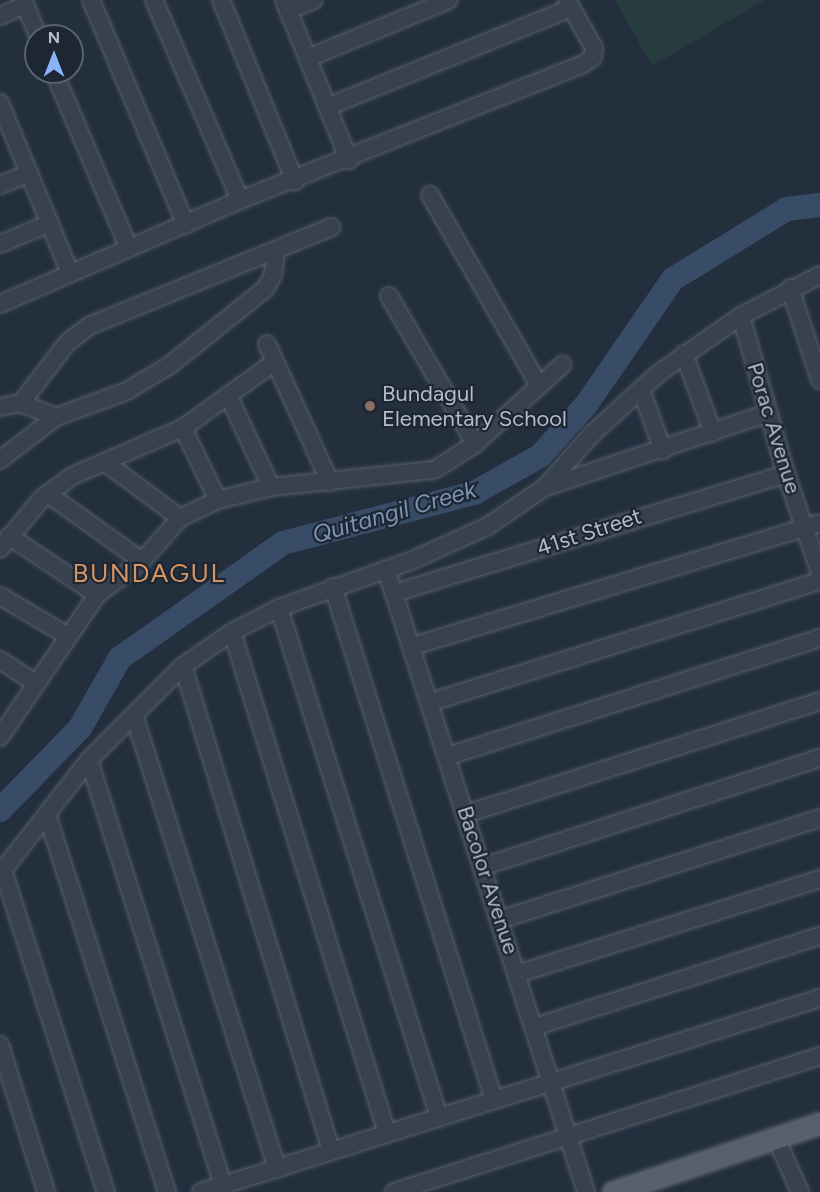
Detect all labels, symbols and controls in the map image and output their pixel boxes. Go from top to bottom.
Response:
north arrow [24,24,84,84]
text: N [48,28,60,47]
street label: Porac Avenue [742,359,806,497]
place label: Bundagul Elementary School [382,380,567,432]
marker: Bundagul Elementary School [363,399,377,413]
water label: Quitangil Creek [309,475,479,549]
street label: 41st Street [533,503,645,561]
district label: BUNDAGUL [73,558,225,590]
street label: Bacolor Avenue [452,803,524,957]

